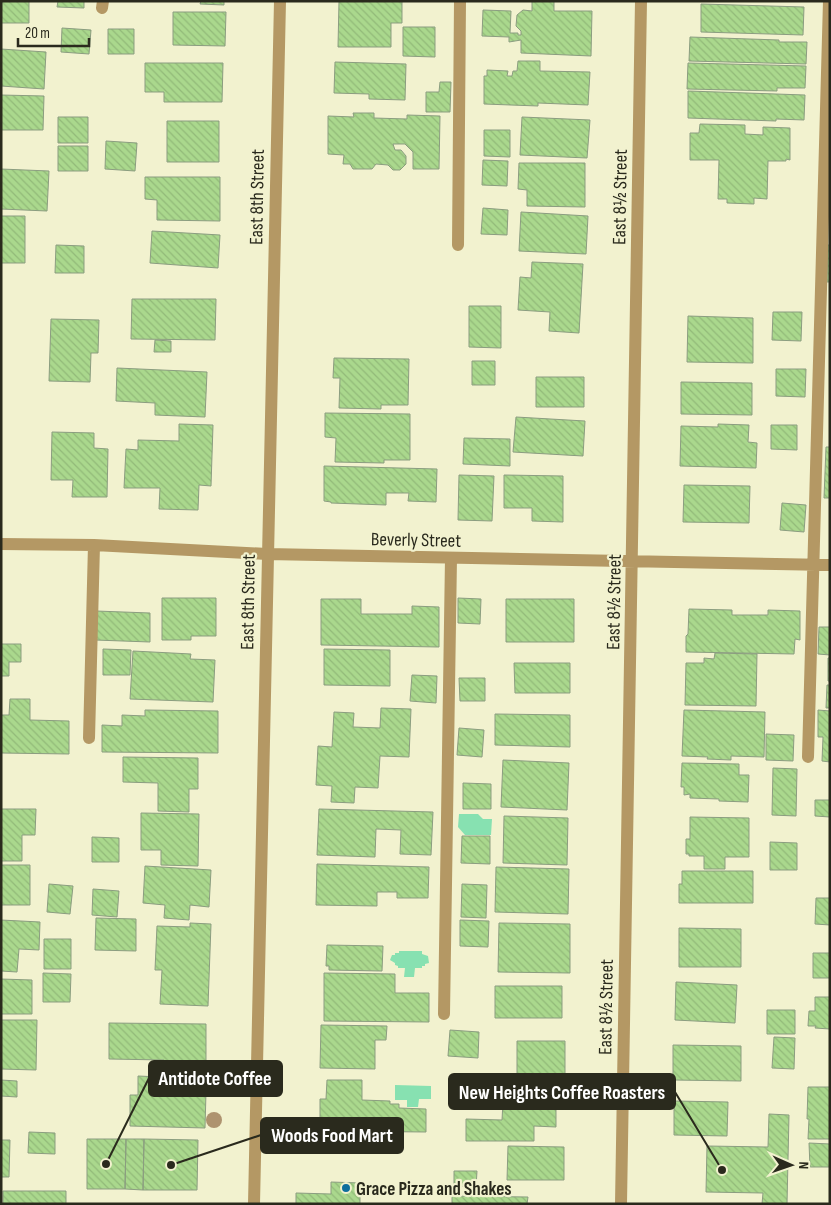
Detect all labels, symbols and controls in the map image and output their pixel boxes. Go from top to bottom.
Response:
scale bar [18,15,89,47]
text: 20 m [25,24,50,43]
street label: East 8th Street [245,149,270,245]
street label: East 8½ Street [608,149,633,245]
street label: Beverly Street [371,528,461,553]
street label: East 8th Street [236,554,261,650]
street label: East 8½ Street [602,554,627,650]
street label: East 8½ Street [594,959,619,1055]
callout: Antidote Coffee [149,1061,282,1096]
text: Antidote Coffee [157,1067,272,1091]
callout: New Heights Coffee Roasters [449,1074,675,1109]
text: New Heights Coffee Roasters [459,1081,666,1105]
callout: Woods Food Mart [261,1118,403,1153]
text: Woods Food Mart [271,1124,393,1148]
north arrow [766,1140,816,1190]
text: N [795,1161,812,1169]
place label: Grace Pizza and Shakes [356,1178,512,1201]
marker: Grace Pizza and Shakes [340,1182,352,1194]

